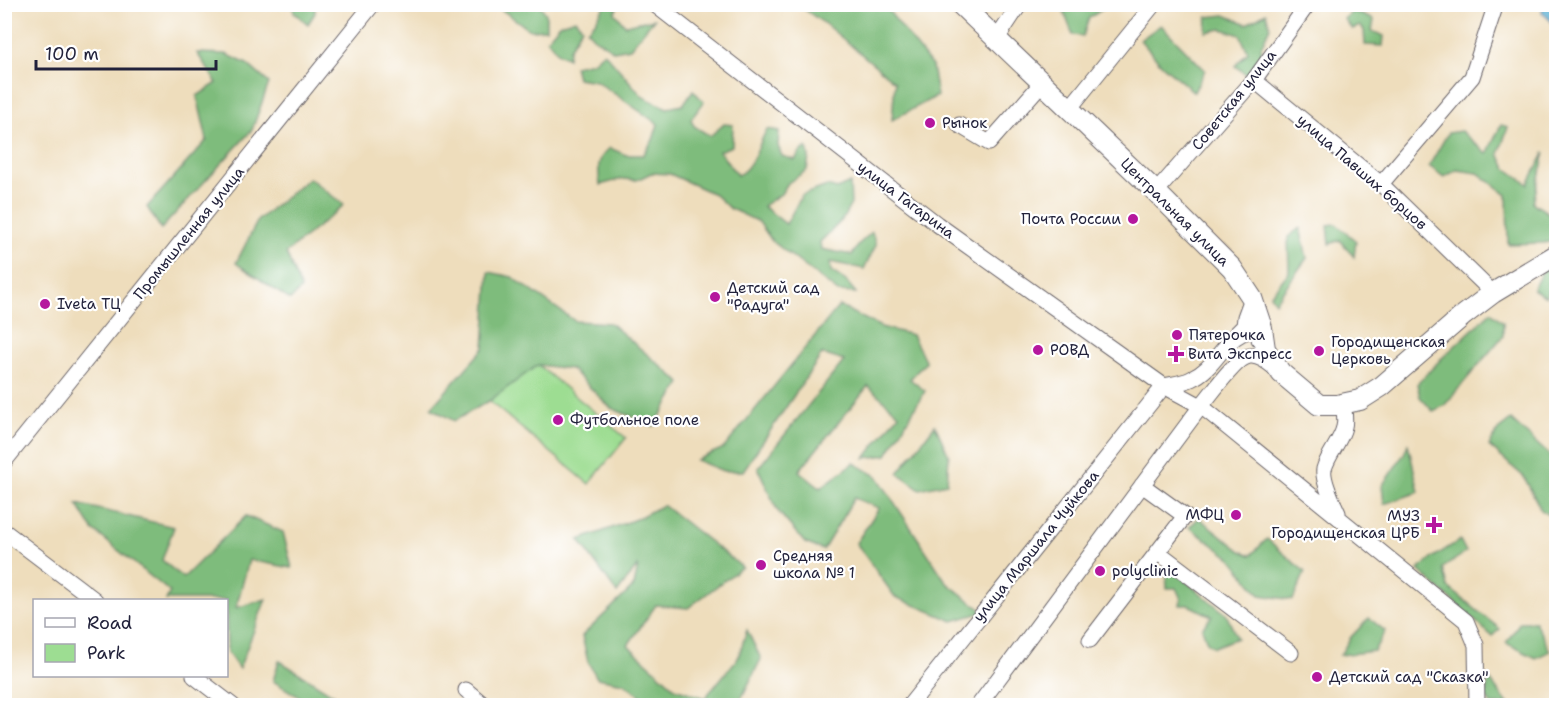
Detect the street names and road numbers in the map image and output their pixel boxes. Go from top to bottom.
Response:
street label: Советская улица [1187,45,1281,155]
street label: улица Павших борцов [1293,110,1431,234]
street label: Центральная улица [1116,153,1234,271]
street label: улица Гагарина [853,157,959,244]
street label: Промышленная улица [129,162,249,304]
street label: улица Маршала Чуйкова [969,466,1104,626]

